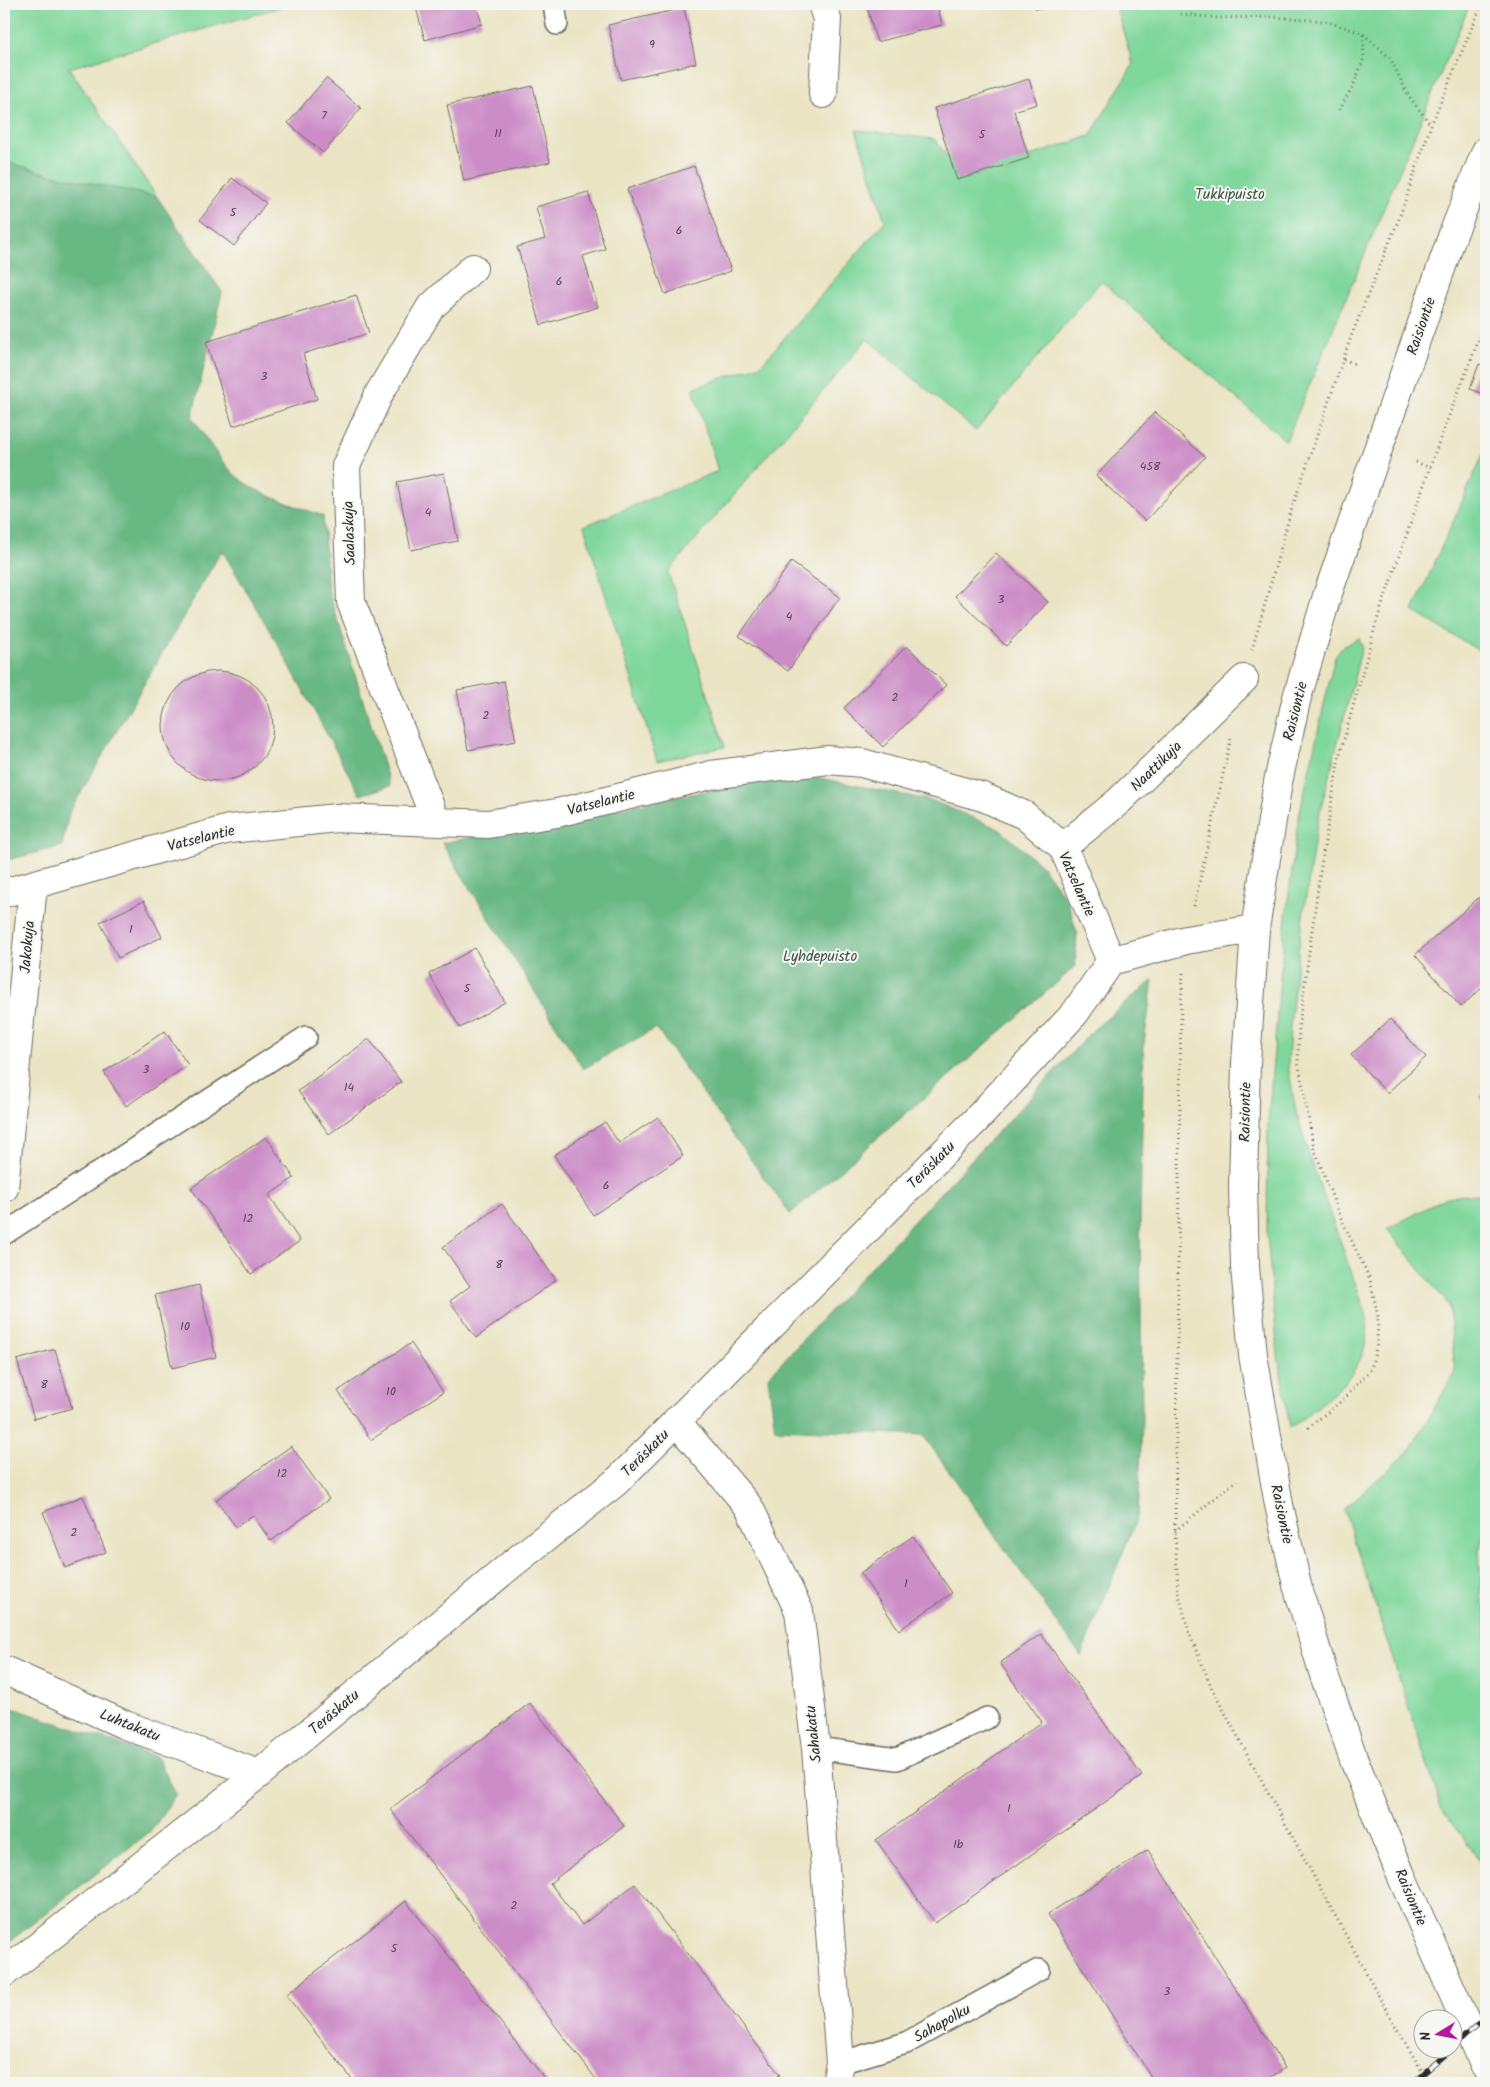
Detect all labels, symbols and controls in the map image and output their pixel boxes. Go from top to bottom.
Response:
house number: 9 [649,35,655,54]
house number: 7 [321,106,327,125]
house number: 11 [494,124,502,143]
house number: 5 [979,125,987,144]
park label: Tukkipuisto [1195,183,1265,207]
house number: 5 [230,203,238,222]
house number: 6 [676,221,682,240]
house number: 6 [556,272,562,291]
street label: Raisiontie [1401,294,1443,359]
house number: 3 [261,367,268,386]
house number: 458 [1140,457,1161,476]
street label: Saalaskuja [337,500,363,565]
house number: 4 [425,503,432,522]
house number: 3 [998,590,1005,609]
house number: 4 [786,607,793,626]
street label: Raisiontie [1277,679,1315,743]
house number: 2 [892,688,899,707]
house number: 2 [483,706,490,725]
street label: Naattikuja [1125,736,1188,798]
street label: Vatselantie [565,783,638,823]
street label: Vatselantie [165,819,238,859]
street label: Vatselantie [1051,848,1101,921]
street label: Jakokuja [14,920,42,975]
house number: 1 [129,920,133,939]
park label: Lyhdepuisto [783,945,857,969]
house number: 5 [464,979,472,998]
house number: 3 [143,1060,150,1079]
house number: 14 [344,1078,355,1097]
street label: Raisiontie [1233,1081,1259,1142]
street label: Teräskatu [902,1136,962,1196]
house number: 6 [603,1176,609,1195]
house number: 12 [243,1209,253,1228]
house number: 8 [495,1255,503,1274]
house number: 10 [180,1317,190,1336]
house number: 8 [40,1375,48,1394]
house number: 10 [386,1382,396,1401]
street label: Teräskatu [616,1424,676,1484]
house number: 12 [277,1464,287,1483]
street label: Raisiontie [1263,1482,1299,1546]
house number: 2 [71,1523,78,1542]
house number: 1 [904,1574,908,1593]
street label: Teräskatu [304,1684,365,1741]
street label: Luhtakatu [96,1703,164,1749]
street label: Sahakatu [799,1704,829,1764]
house number: 1 [1007,1799,1011,1818]
house number: 1b [953,1835,964,1854]
street label: Raisiontie [1387,1865,1433,1930]
house number: 2 [511,1896,518,1915]
house number: 5 [391,1939,399,1958]
house number: 3 [1164,1982,1171,2001]
street label: Sahapolku [910,1998,975,2049]
north arrow [1412,2010,1462,2060]
text: N [1415,2030,1438,2042]

